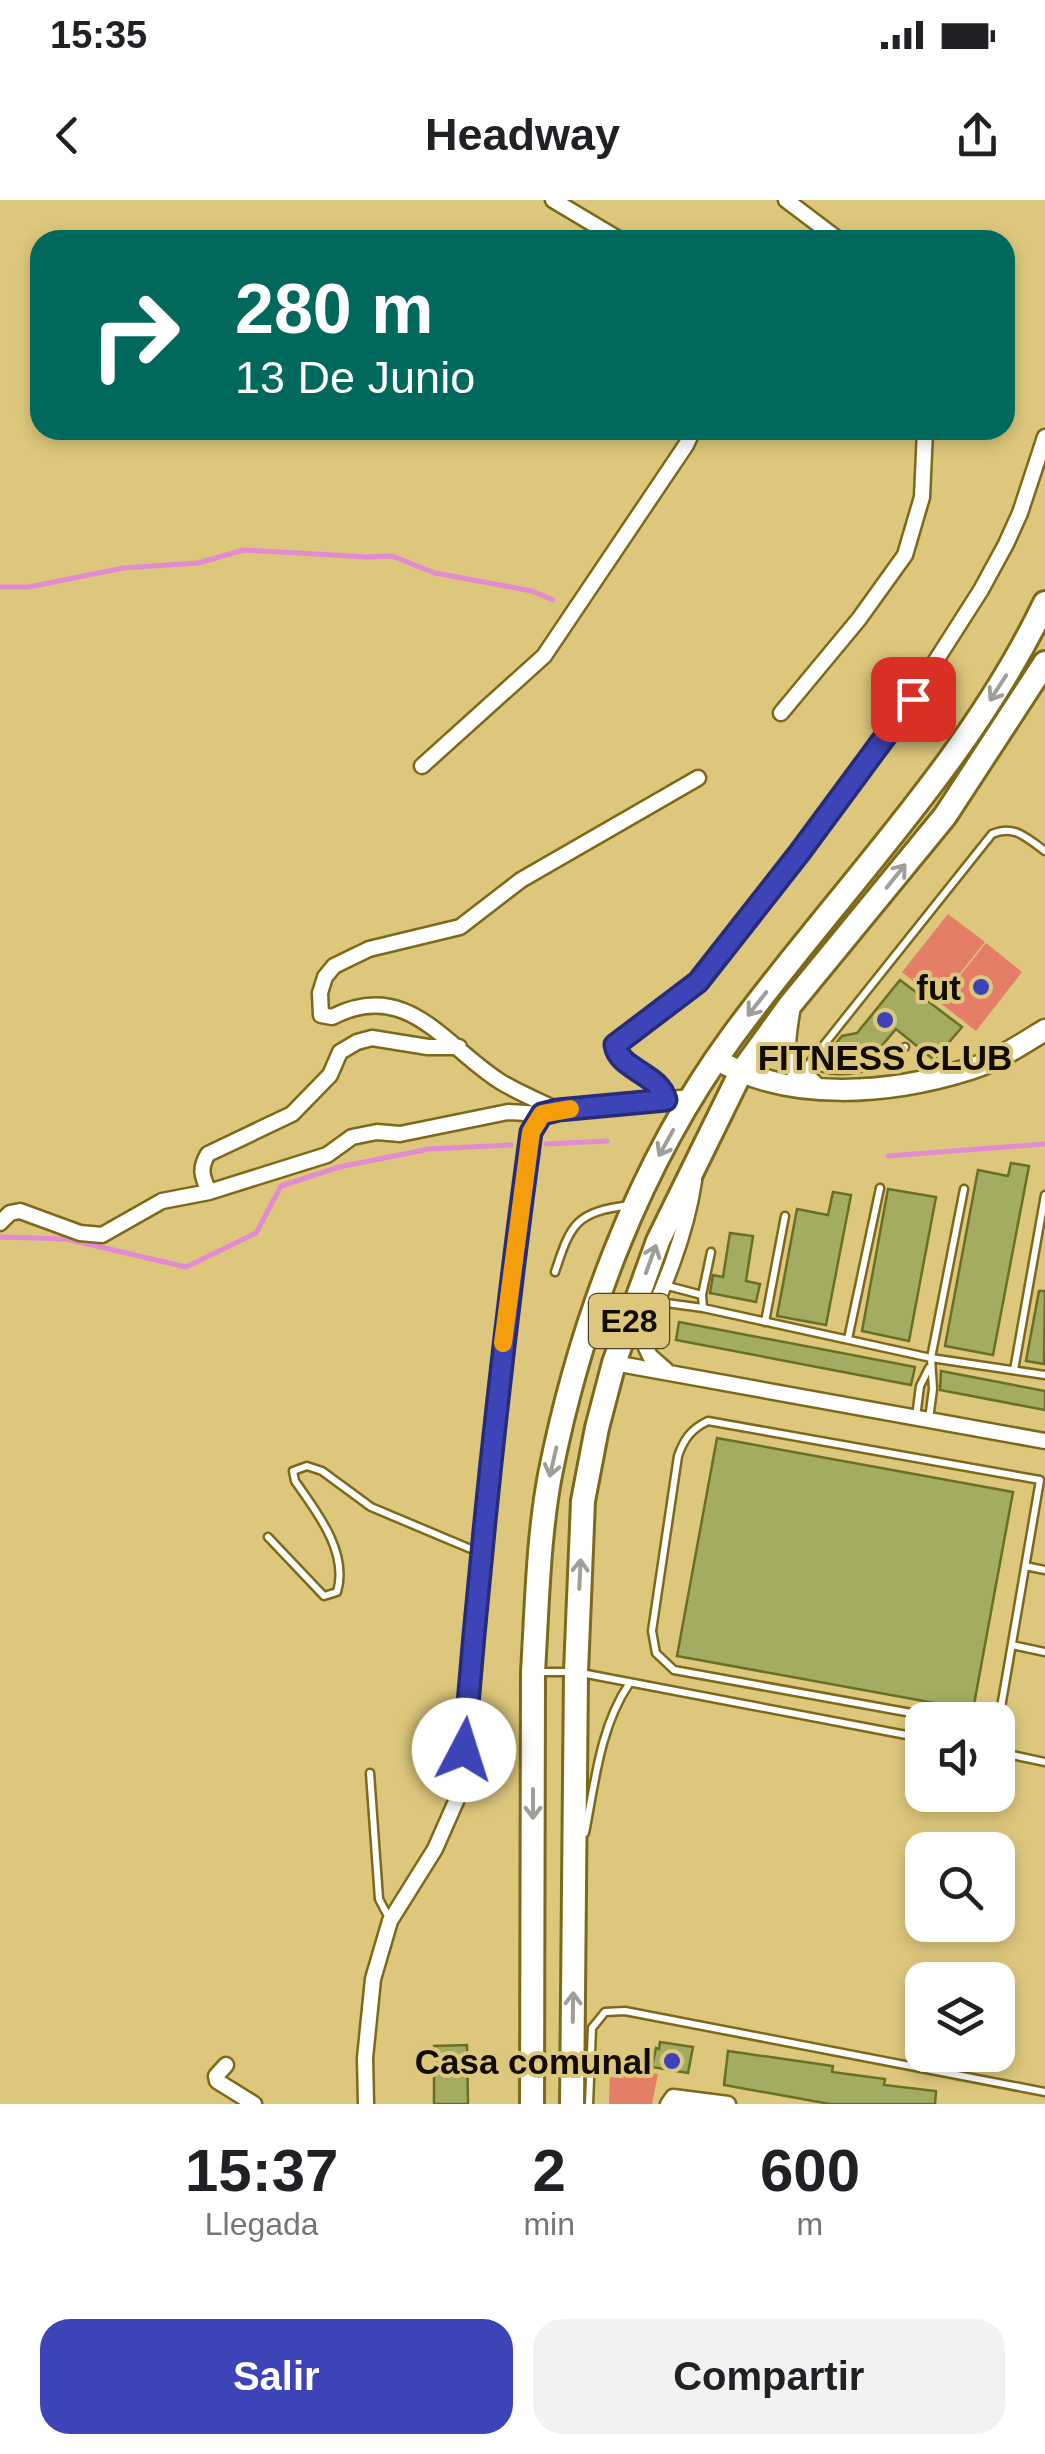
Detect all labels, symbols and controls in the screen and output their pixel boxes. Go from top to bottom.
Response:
text: 15:35 [50,14,147,56]
icon: back [40,108,95,163]
icon: share [950,108,1005,163]
text: Headway [425,109,620,160]
icon: right [70,270,200,400]
text: 280 m [235,270,433,348]
text: 13 De Junio [235,352,475,403]
pin [871,657,956,742]
icon: arrive [886,672,941,727]
one-way arrow [988,673,1009,702]
one-way arrow [885,863,907,889]
place label: fut [916,968,961,1007]
marker: fut [970,976,992,998]
one-way arrow [747,990,768,1017]
marker: FITNESS CLUB [874,1009,896,1031]
place label: FITNESS CLUB [758,1038,1012,1077]
one-way arrow [656,1127,676,1157]
one-way arrow [643,1245,661,1276]
road number: E28 [589,1294,669,1348]
one-way arrow [543,1445,562,1477]
one-way arrow [571,1559,590,1591]
position arrow [412,1698,516,1802]
map controls [905,1702,1015,2072]
button: sound [905,1702,1015,1812]
one-way arrow [524,1786,542,1819]
button: search [905,1832,1015,1942]
button: layers [905,1962,1015,2072]
one-way arrow [564,1991,582,2024]
place label: Casa comunal [415,2042,652,2081]
marker: Casa comunal [661,2050,683,2072]
text: 15:37 [185,2137,338,2204]
text: 2 [532,2137,566,2204]
text: 600 [760,2137,860,2204]
text: Llegada [205,2206,319,2242]
text: min [523,2206,575,2242]
text: m [797,2206,823,2242]
button: Salir [40,2319,513,2434]
button: Compartir [533,2319,1005,2434]

